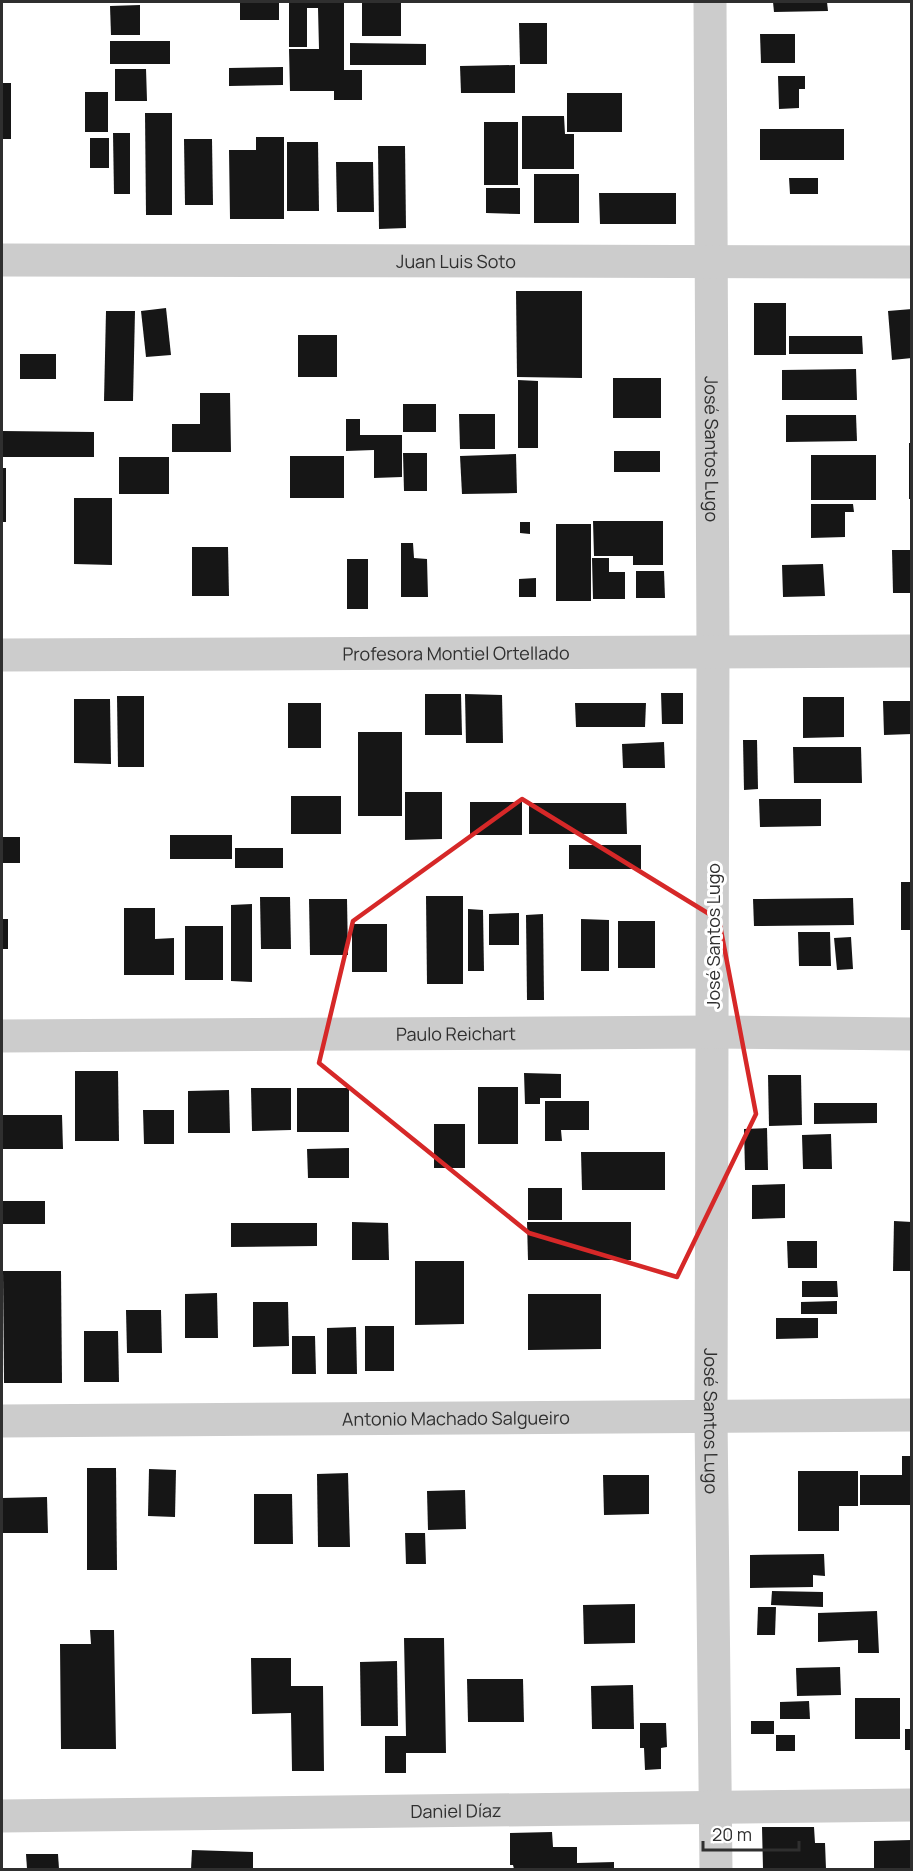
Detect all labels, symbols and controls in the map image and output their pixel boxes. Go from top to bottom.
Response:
street label: Juan Luis Soto [396,249,516,273]
street label: José Santos Lugo [700,376,724,522]
street label: Profesora Montiel Ortellado [342,641,570,666]
street label: José Santos Lugo [701,863,725,1009]
street label: Paulo Reichart [396,1021,516,1046]
street label: José Santos Lugo [699,1348,724,1494]
street label: Antonio Machado Salgueiro [342,1405,570,1431]
street label: Daniel Díaz [410,1798,502,1823]
scale bar [703,1814,799,1852]
text: 20 m [712,1822,752,1846]

